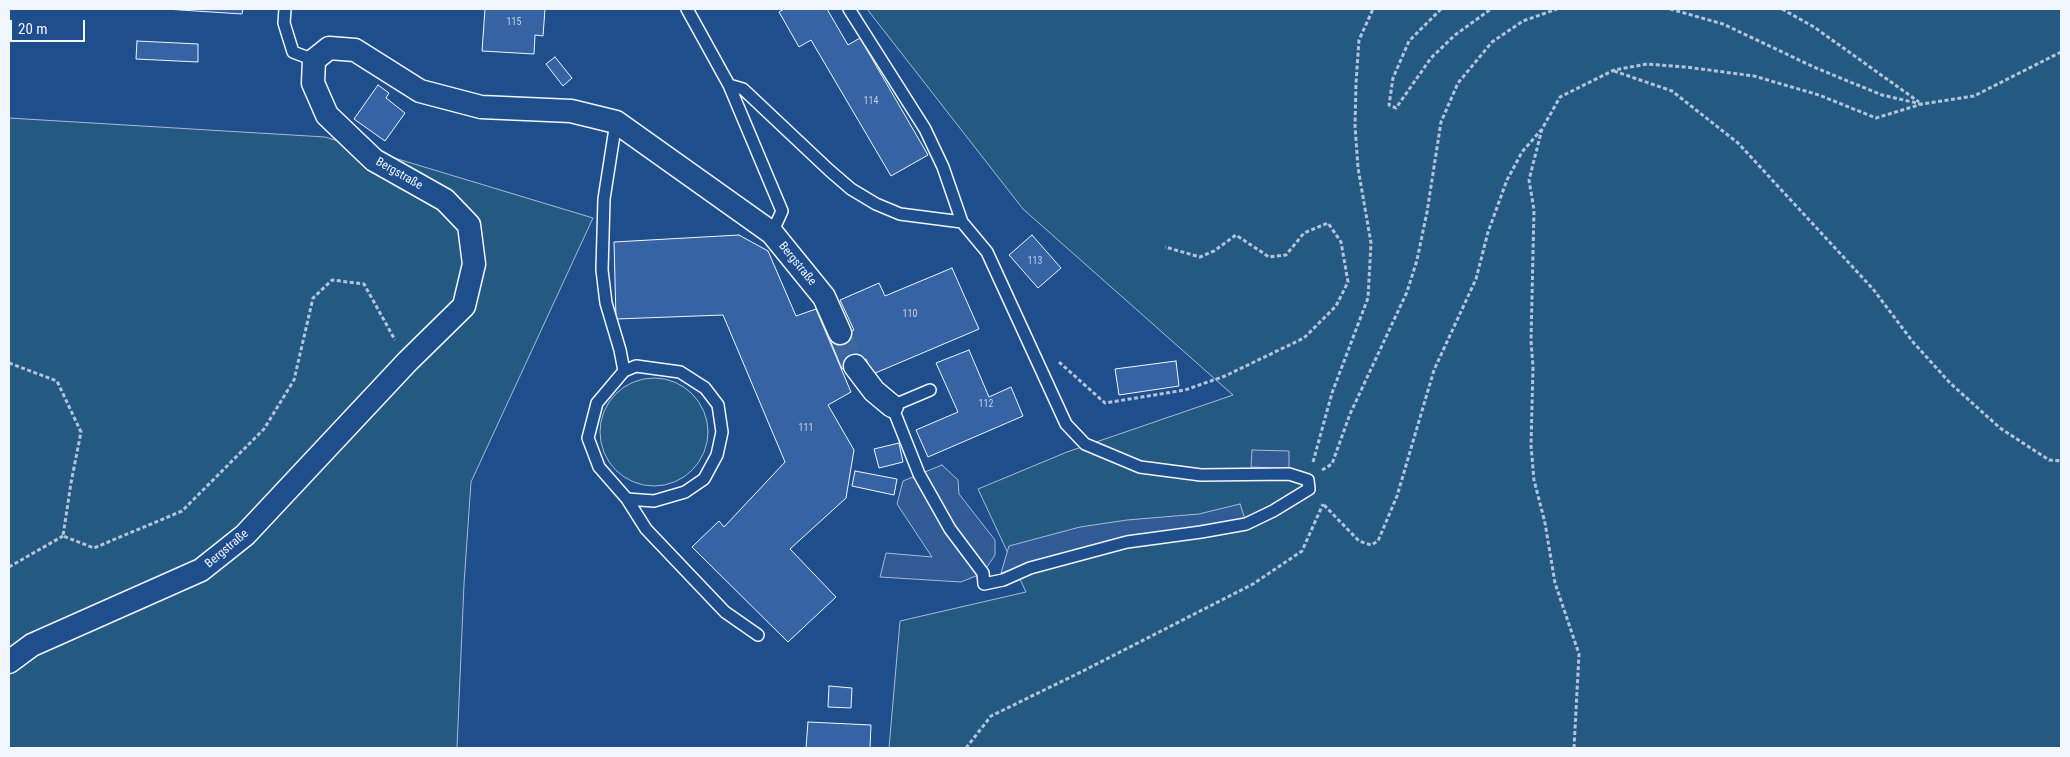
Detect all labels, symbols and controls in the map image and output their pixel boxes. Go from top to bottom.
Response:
scale bar [12,10,88,42]
house number: 115 [507,16,521,28]
text: 20 m [18,20,48,38]
house number: 114 [864,95,878,107]
street label: Bergstraße [373,155,425,193]
street label: Bergstraße [775,239,819,289]
house number: 113 [1028,255,1042,267]
house number: 110 [903,308,917,320]
house number: 112 [979,398,993,410]
house number: 111 [799,422,813,434]
street label: Bergstraße [203,527,251,571]

